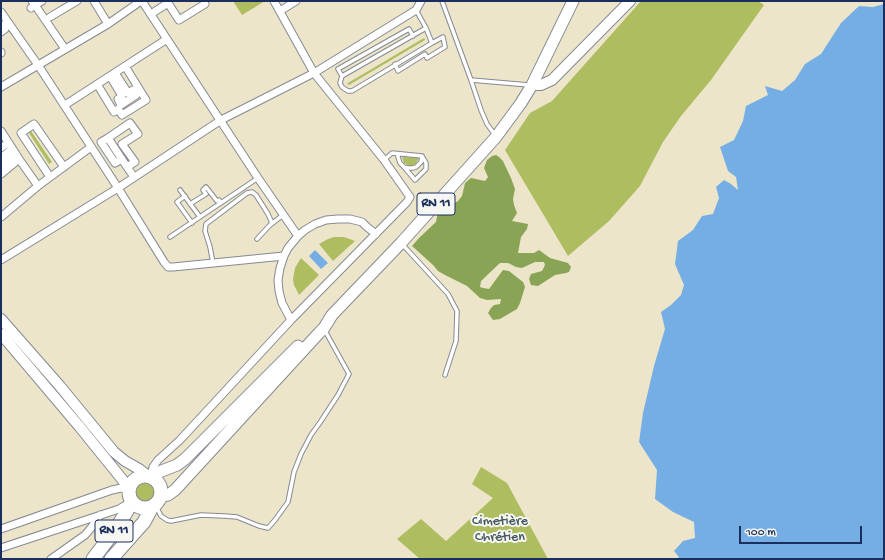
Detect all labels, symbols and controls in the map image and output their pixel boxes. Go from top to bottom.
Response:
road number: RN 11 [417,193,455,215]
park label: Cimetière Chrétien [472,514,528,546]
scale bar [741,518,864,544]
road number: RN 11 [95,520,133,542]
text: 100 m [746,526,776,540]

